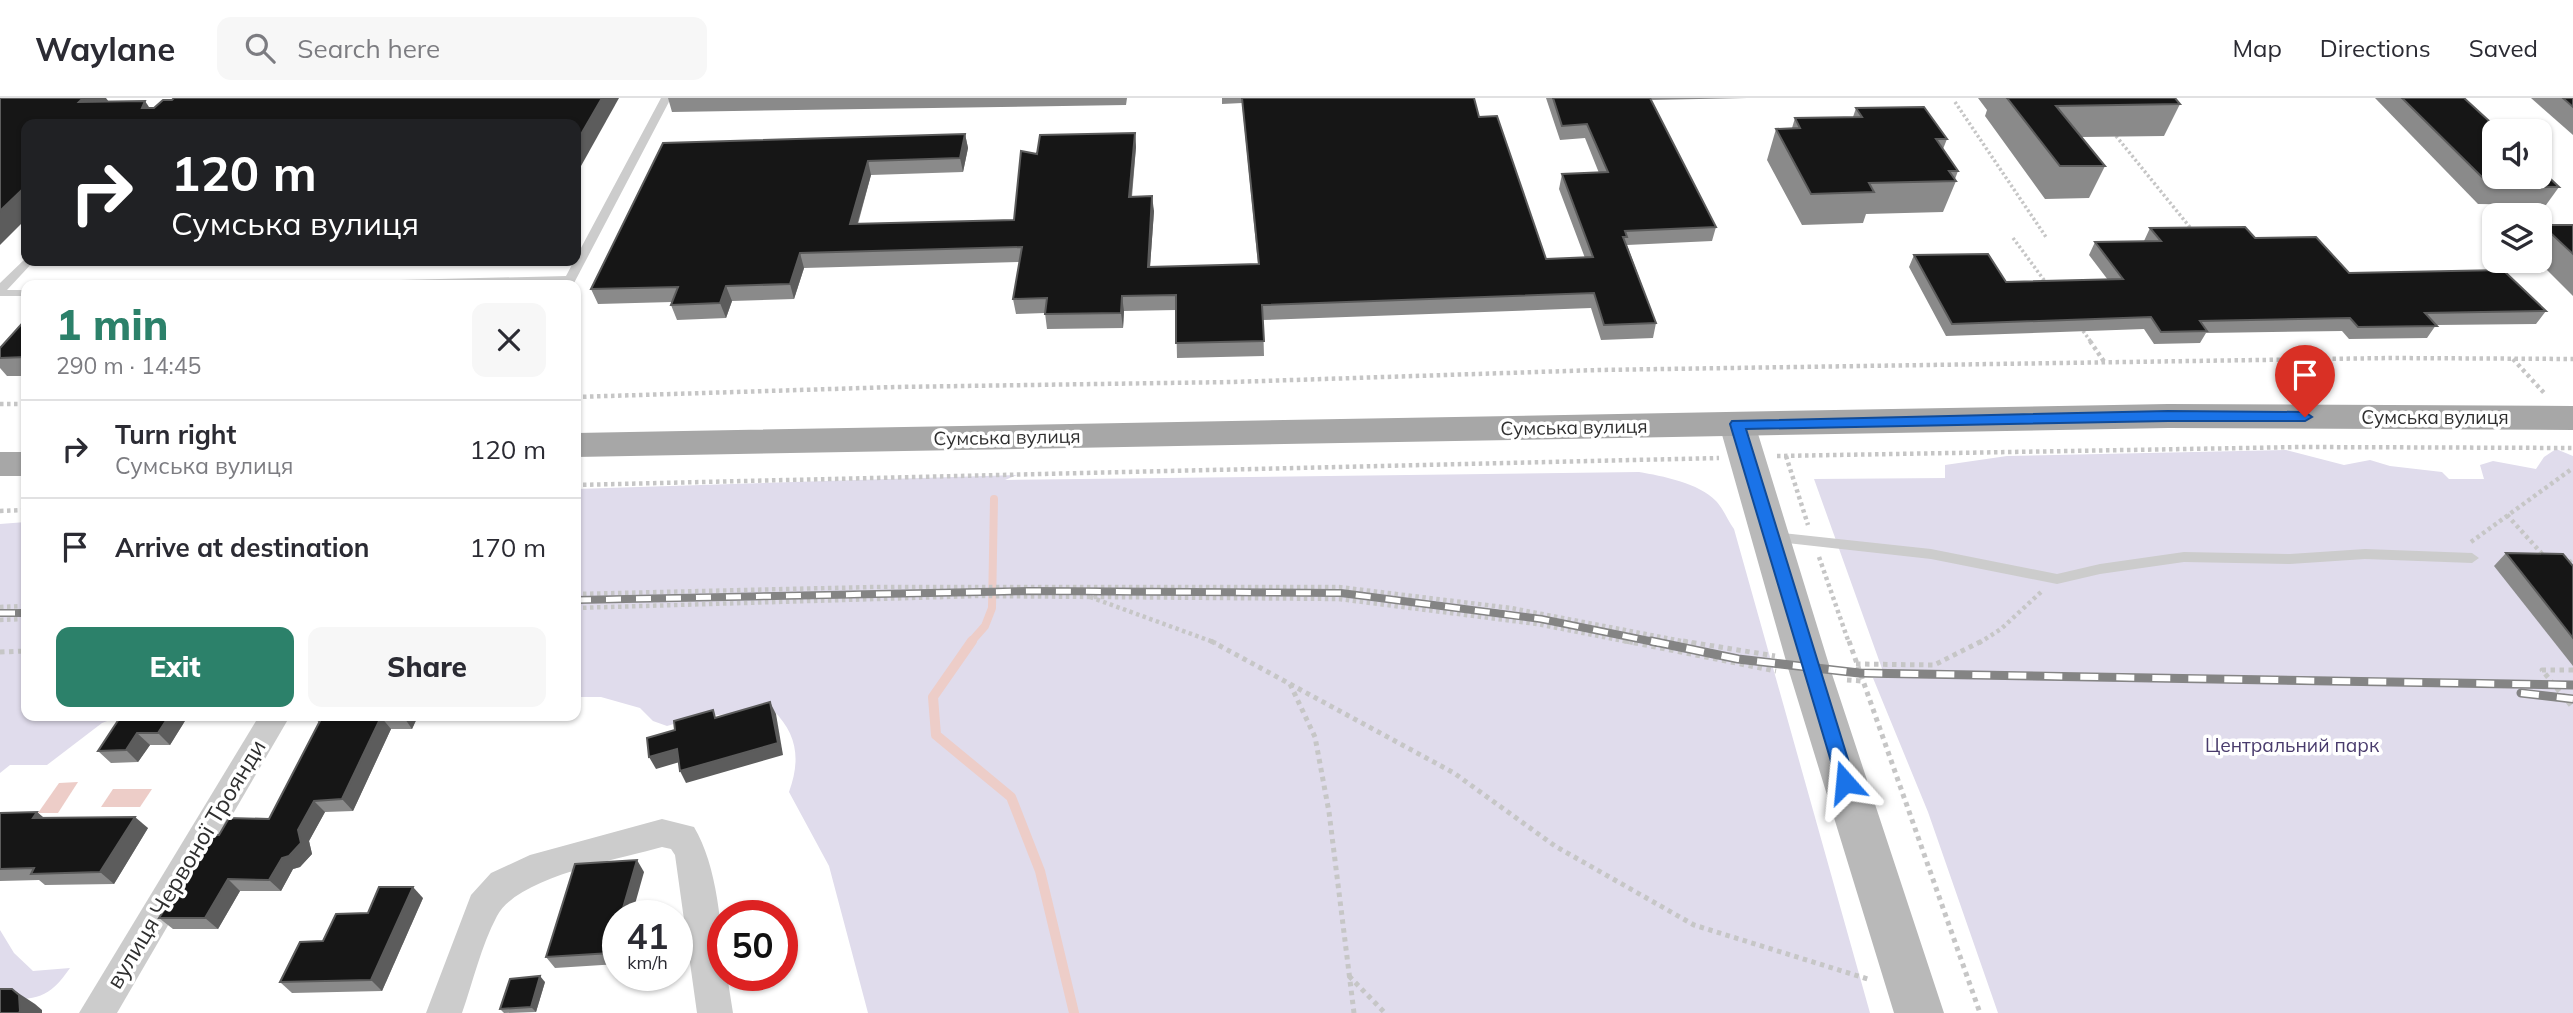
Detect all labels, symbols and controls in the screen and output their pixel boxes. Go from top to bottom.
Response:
search box [217,17,707,80]
text: Waylane [35,28,175,69]
icon: search [241,29,279,67]
text: Search here [297,32,440,65]
text: Map [2232,33,2282,63]
text: Directions [2320,33,2431,63]
text: Saved [2469,33,2538,63]
map controls [2482,119,2552,273]
button: sound [2482,119,2552,189]
text: 120 m [171,142,317,203]
icon: right [56,147,147,238]
text: Сумська вулиця [171,203,419,243]
button: layers [2482,203,2552,273]
text: 1 min [56,298,169,351]
button: close [472,303,546,377]
pin [2275,345,2335,417]
text: 290 m · 14:45 [56,351,201,380]
icon: arrive [2286,356,2324,394]
street label: Сумська вулиця [2361,405,2509,429]
street label: Сумська вулиця [1500,414,1648,440]
text: Turn right [115,418,236,451]
street label: Сумська вулиця [933,424,1081,450]
icon: right [56,430,94,468]
text: 120 m [470,433,546,466]
text: Сумська вулиця [115,451,293,480]
icon: arrive [56,528,94,566]
text: Arrive at destination [115,531,370,564]
text: 170 m [470,531,546,564]
button: Exit [56,627,294,707]
button: Share [308,627,546,707]
park label: Центральний парк [2205,733,2380,757]
street label: вулиця Червоної Троянди [100,734,272,994]
position arrow [1808,745,1882,819]
speed limit sign: 50 [707,900,798,991]
text: 41 [626,914,669,958]
text: km/h [627,951,668,974]

